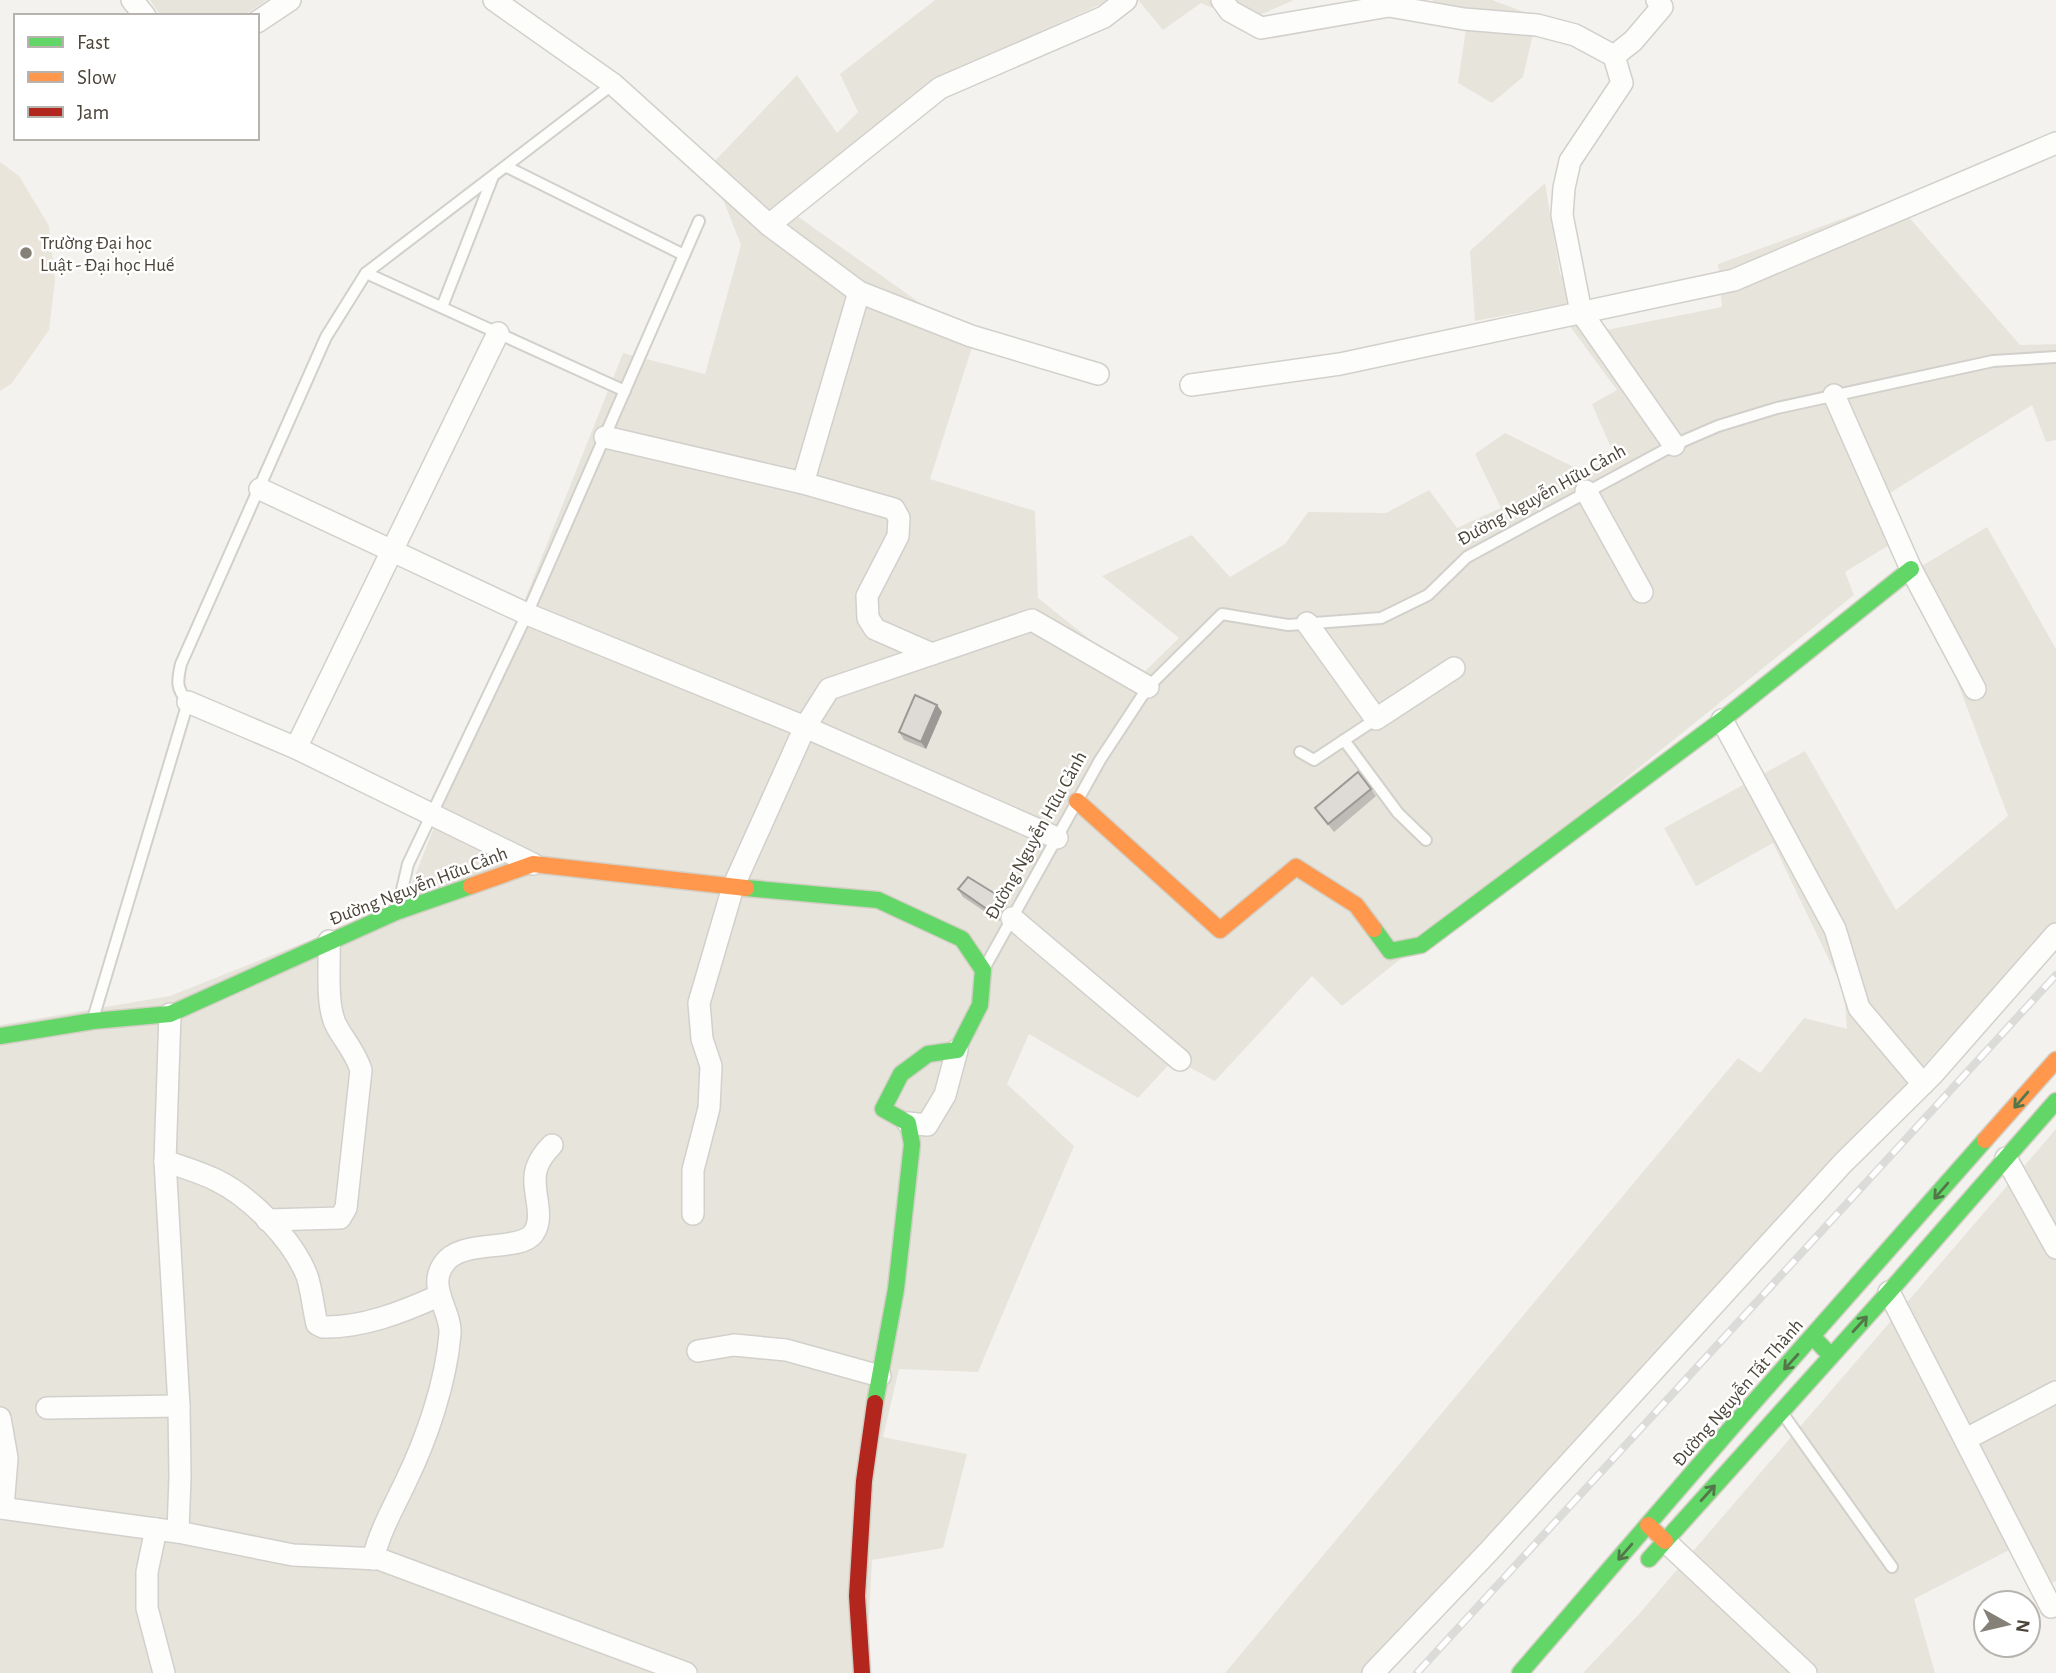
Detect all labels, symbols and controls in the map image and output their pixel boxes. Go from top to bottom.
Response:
legend [14,14,259,140]
text: Fast [77,32,110,53]
text: Slow [77,67,116,88]
text: Jam [77,102,109,123]
place label: Trường Đại học Luật - Đại học Huế [40,234,175,275]
marker: Trường Đại học Luật - Đại học Huế [18,245,34,261]
street label: Đường Nguyễn Hữu Cảnh [1454,440,1629,549]
street label: Đường Nguyễn Hữu Cảnh [981,748,1090,923]
street label: Đường Nguyễn Hữu Cảnh [327,843,510,929]
one-way arrow [2013,1090,2029,1108]
one-way arrow [1933,1182,1949,1200]
street label: Đường Nguyễn Tất Thành [1668,1315,1807,1470]
one-way arrow [1852,1315,1868,1333]
one-way arrow [1783,1352,1799,1370]
one-way arrow [1700,1485,1717,1502]
one-way arrow [1617,1542,1633,1560]
north arrow [1972,1589,2042,1659]
text: N [2012,1618,2033,1634]

